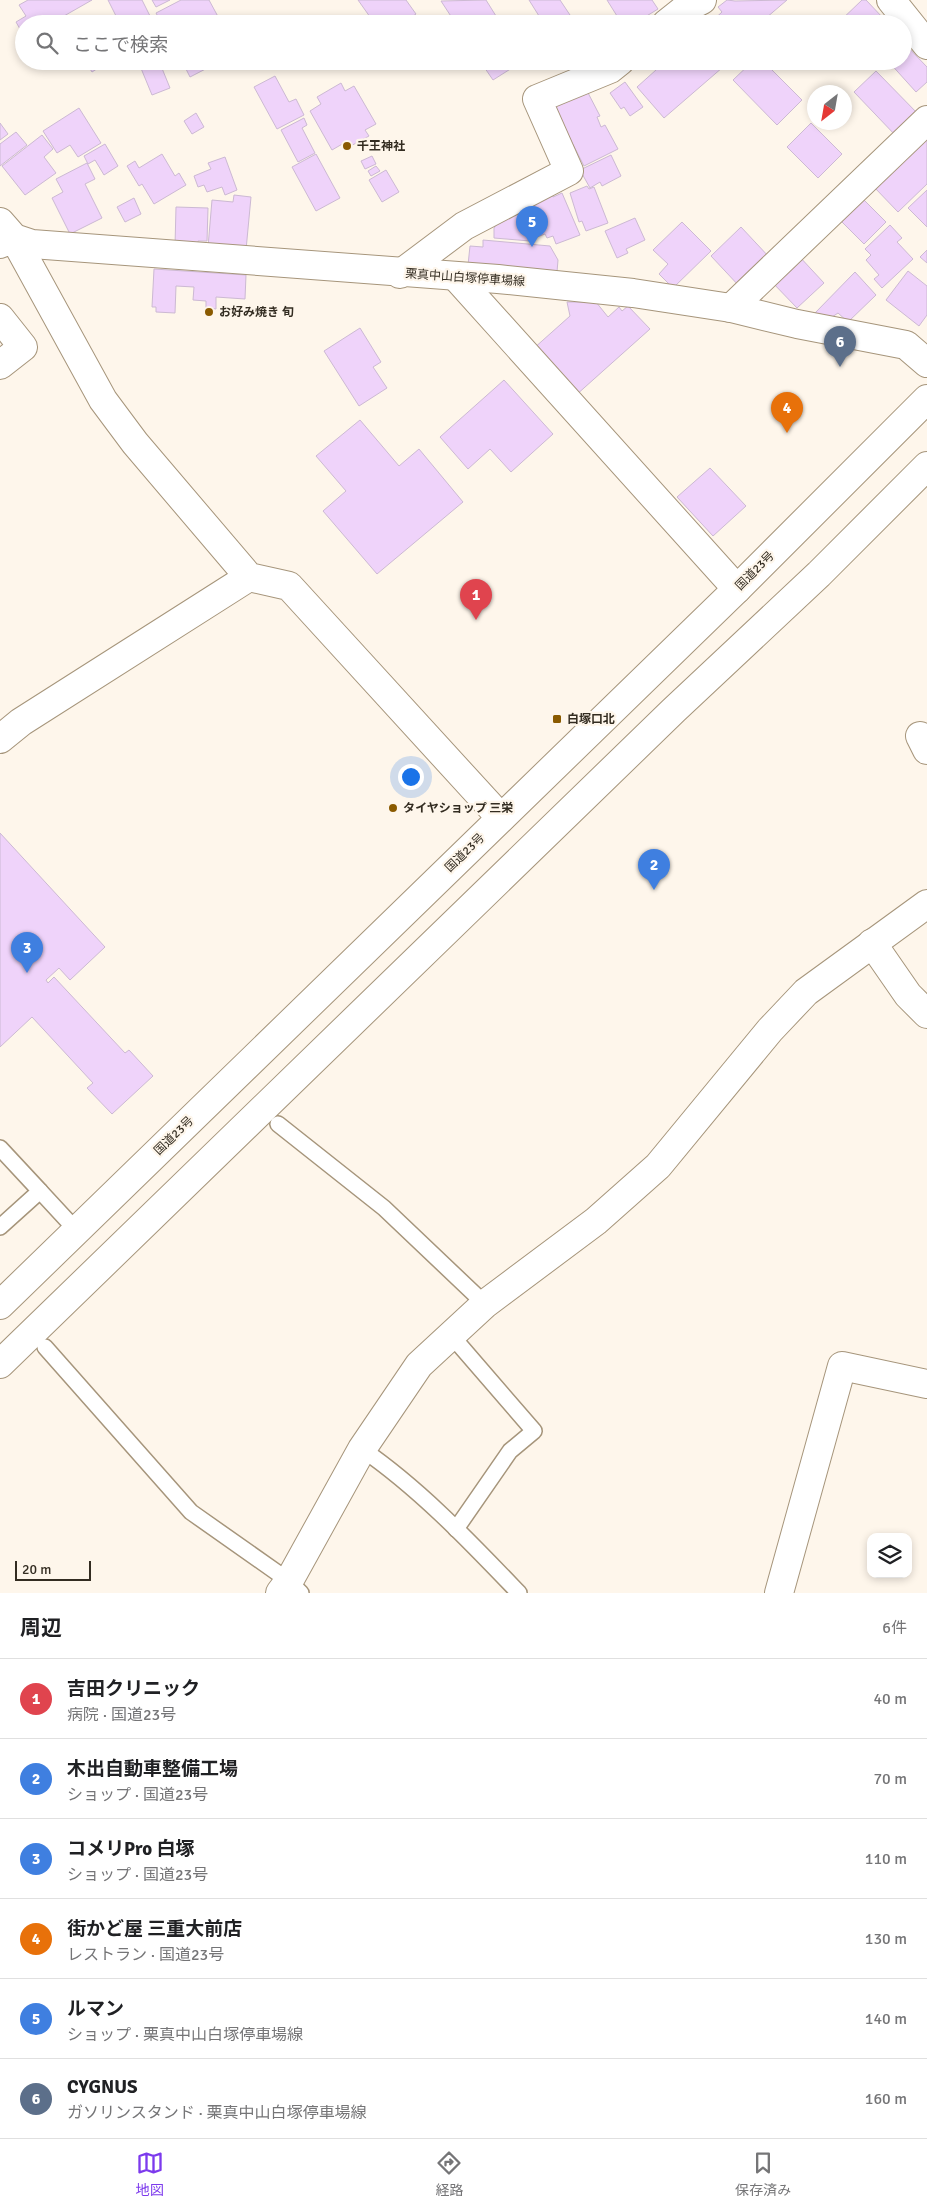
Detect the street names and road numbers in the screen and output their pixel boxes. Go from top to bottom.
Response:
street label: 栗真中山白塚停車場線 [405,266,525,290]
street label: 国道23号 [732,548,778,594]
street label: 国道23号 [442,831,488,875]
street label: 国道23号 [151,1114,197,1158]

